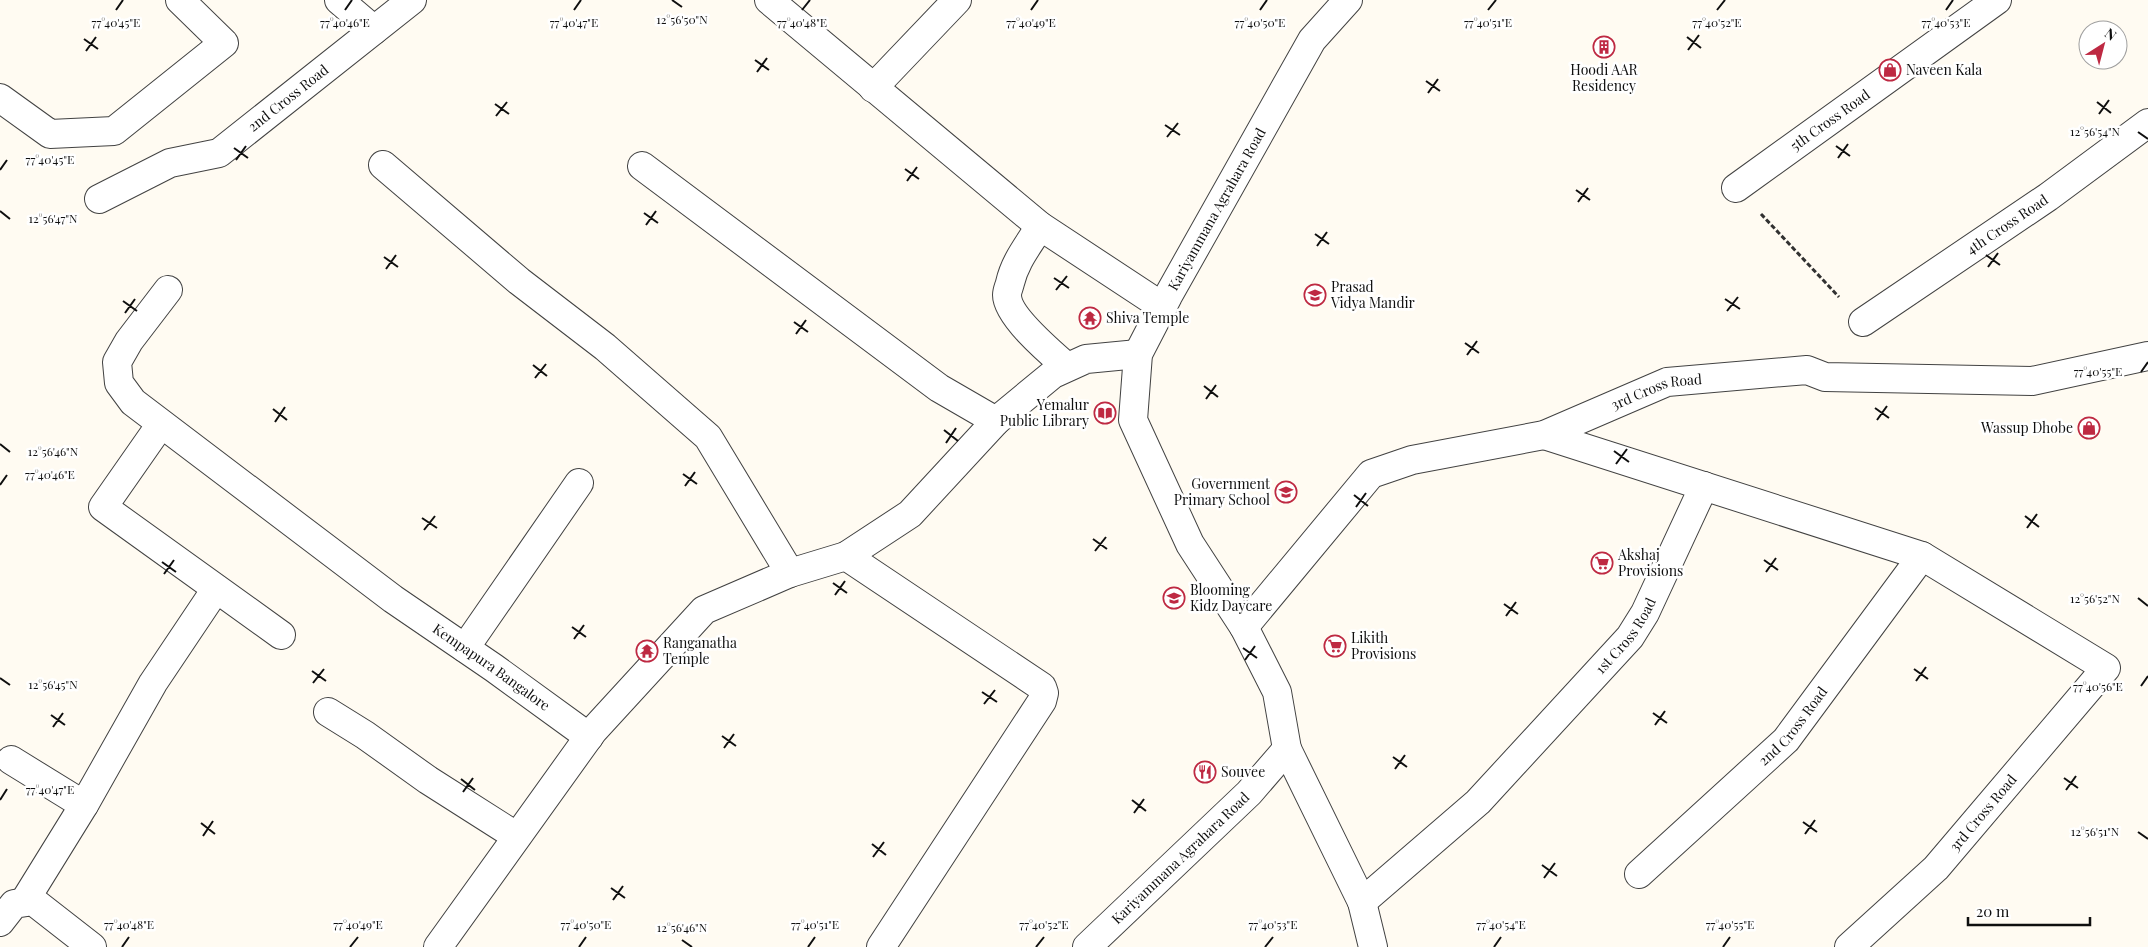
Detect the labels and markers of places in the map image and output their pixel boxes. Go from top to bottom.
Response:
building icon: Hoodi AAR Residency [1592,35,1616,59]
shop icon: Naveen Kala [1878,58,1902,82]
place label: Hoodi AAR Residency [1570,60,1639,95]
place label: Naveen Kala [1906,60,1982,79]
place label: Prasad Vidya Mandir [1330,277,1416,312]
school or university icon: Prasad Vidya Mandir [1303,283,1327,307]
temple icon: Shiva Temple [1078,306,1102,330]
place label: Shiva Temple [1106,308,1189,327]
place label: Yemalur Public Library [1000,395,1090,430]
library icon: Yemalur Public Library [1093,401,1117,425]
shop icon: Wassup Dhobe [2077,416,2101,440]
place label: Wassup Dhobe [1980,418,2073,437]
place label: Government Primary School [1174,474,1271,509]
school or university icon: Government Primary School [1274,480,1298,504]
place label: Akshaj Provisions [1617,545,1683,580]
supermarket icon: Akshaj Provisions [1590,551,1614,575]
place label: Blooming Kidz Daycare [1190,580,1272,615]
school or university icon: Blooming Kidz Daycare [1162,586,1186,610]
place label: Likith Provisions [1351,628,1416,663]
place label: Ranganatha Temple [663,633,737,668]
supermarket icon: Likith Provisions [1323,634,1347,658]
temple icon: Ranganatha Temple [635,639,659,663]
restaurant icon: Souvee [1193,760,1217,784]
place label: Souvee [1221,762,1265,781]

